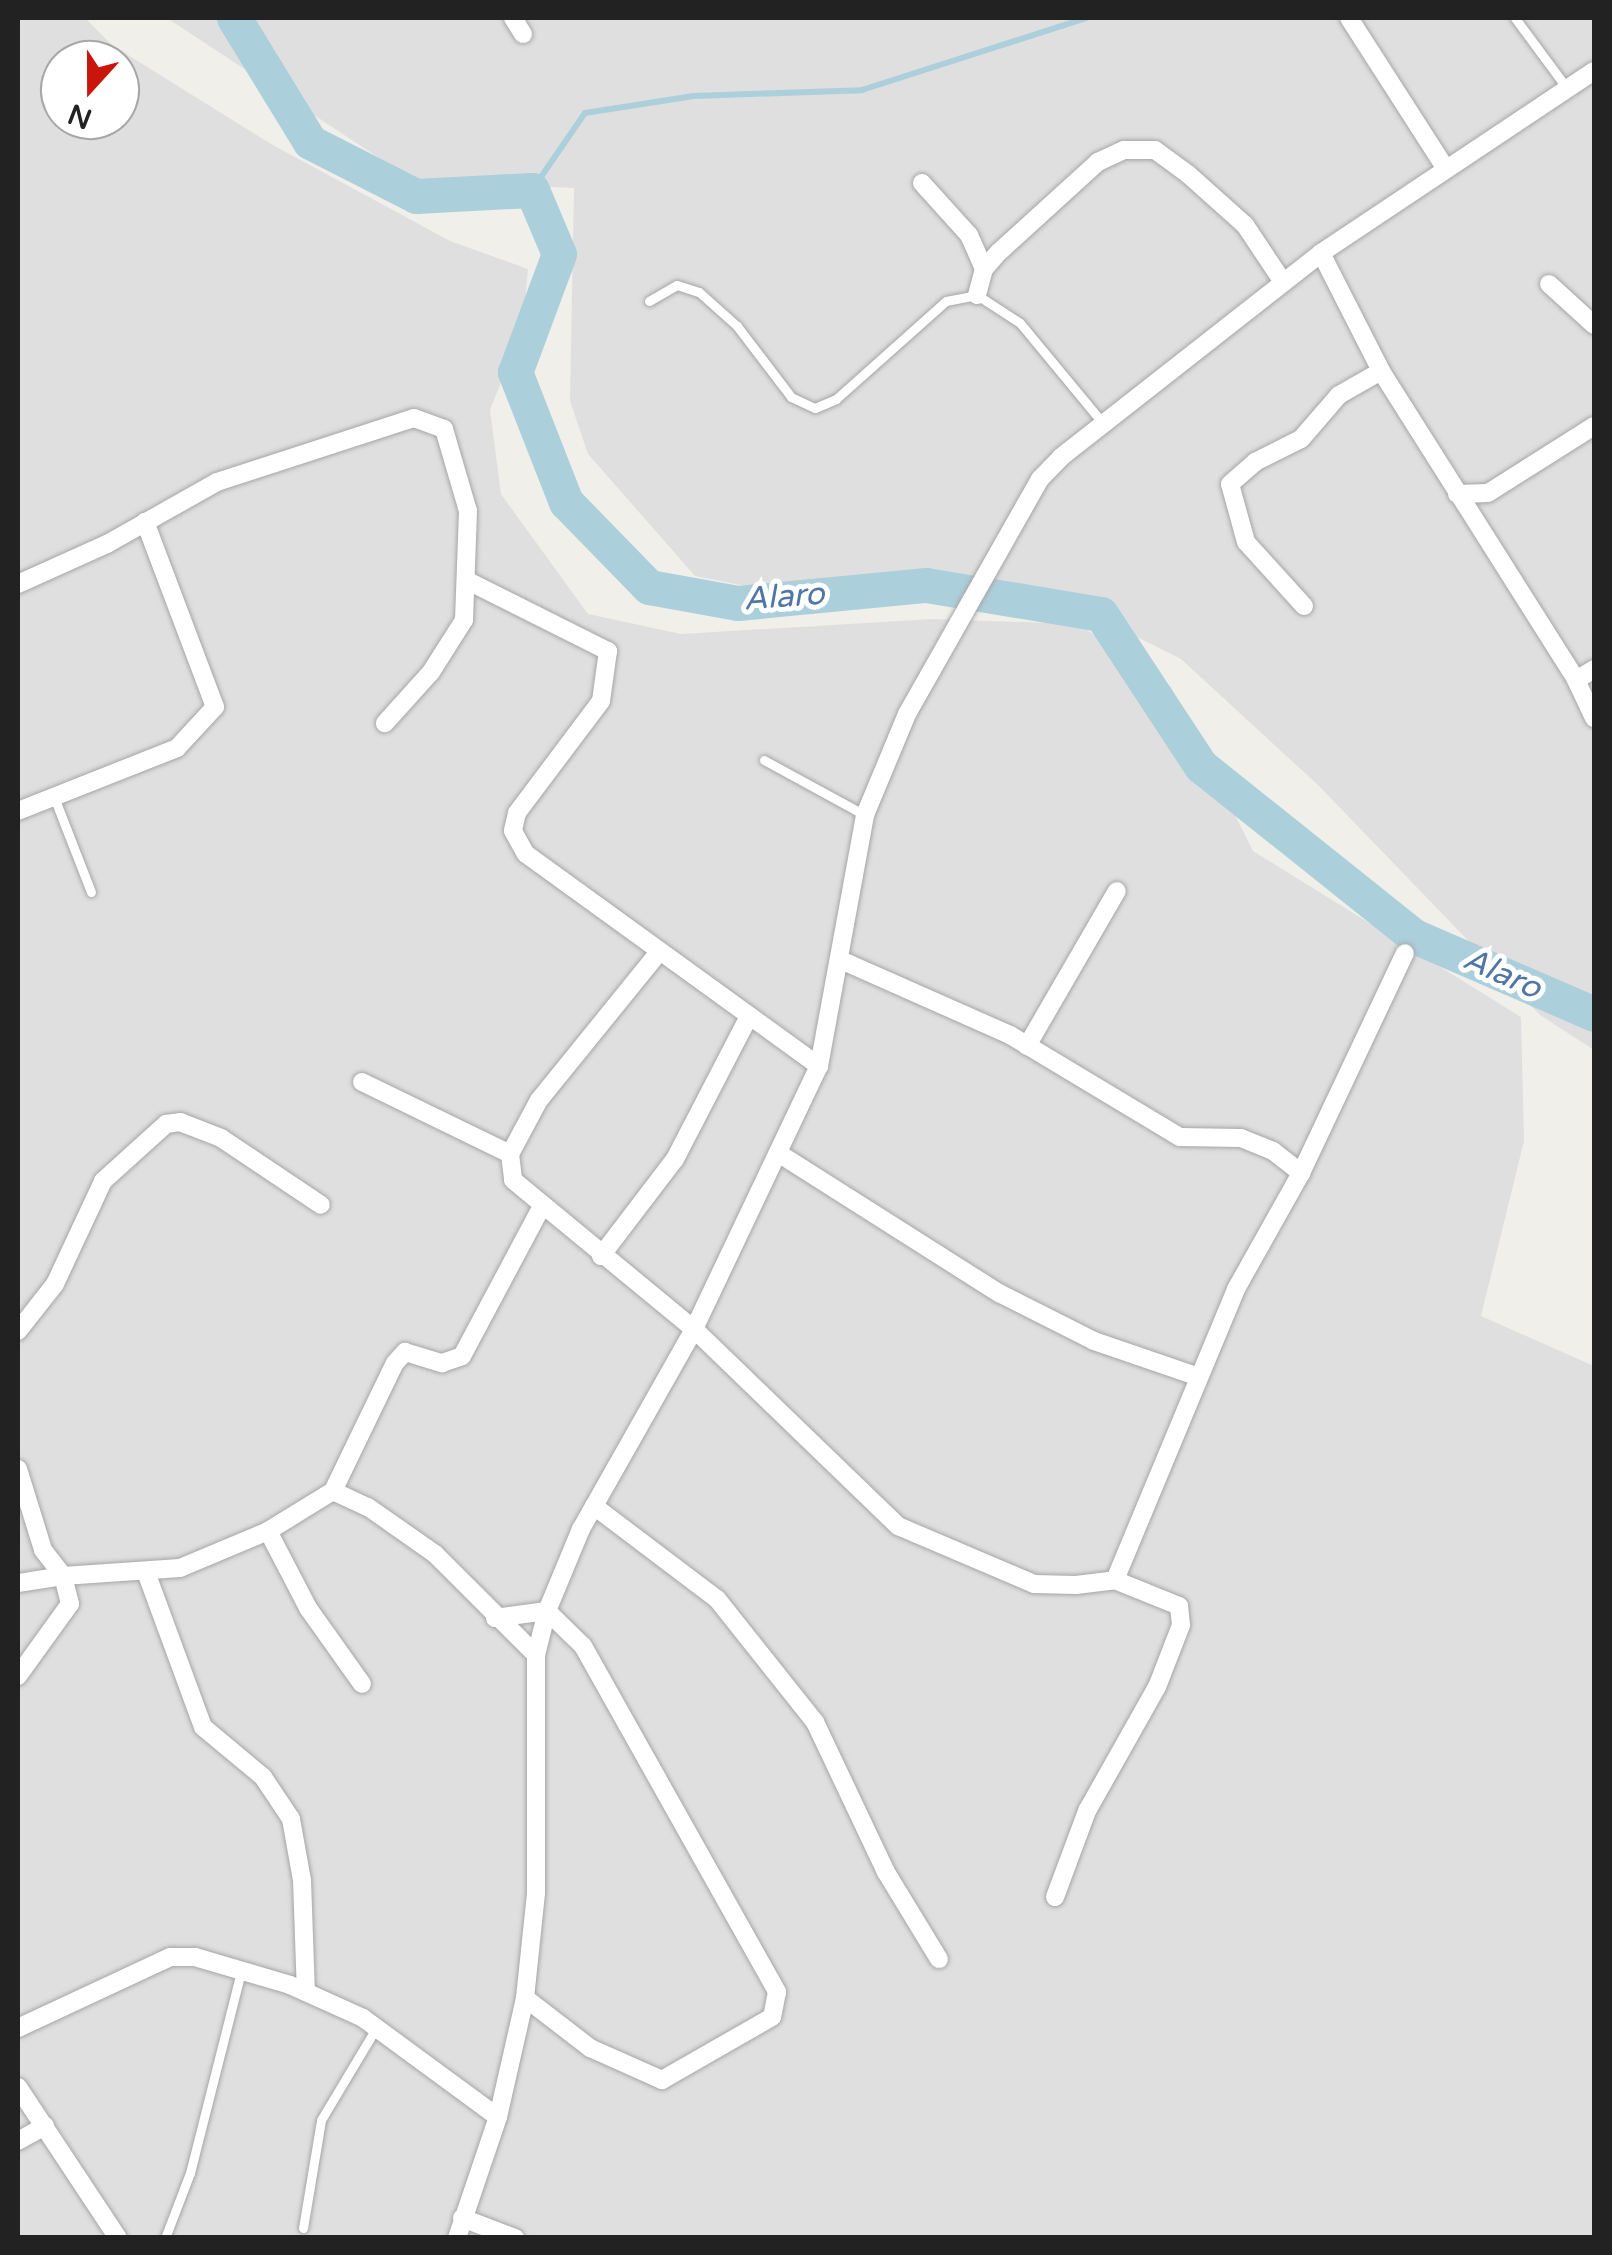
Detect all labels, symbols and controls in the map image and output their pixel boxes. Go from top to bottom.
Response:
north arrow [40,40,140,140]
text: N [63,96,97,136]
water label: Alaro [742,575,826,619]
water label: Alaro [1457,940,1547,1008]

